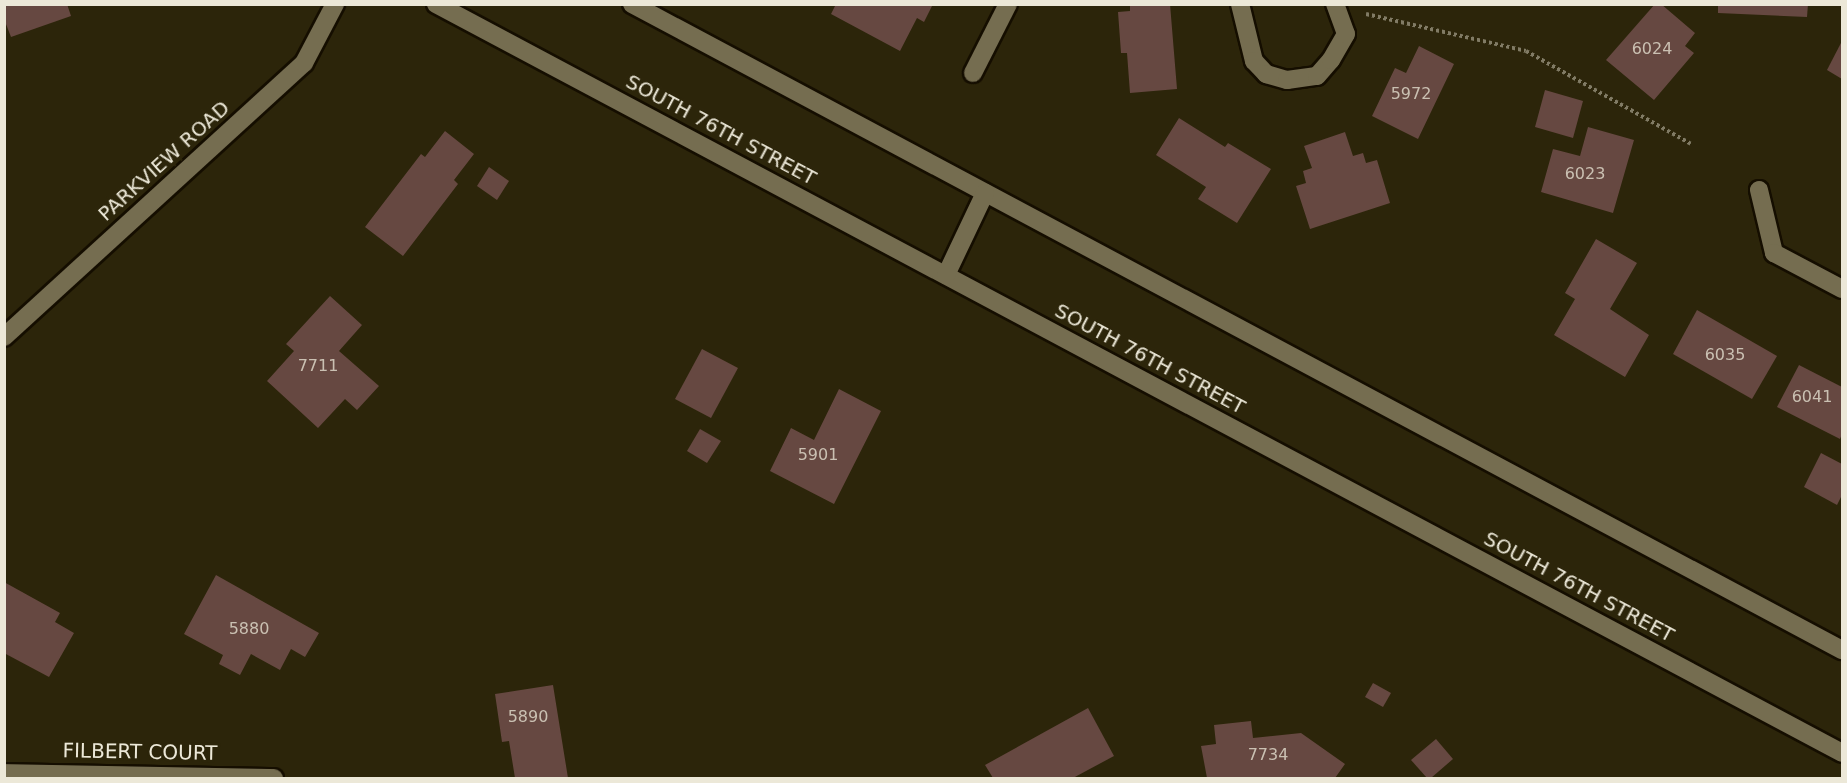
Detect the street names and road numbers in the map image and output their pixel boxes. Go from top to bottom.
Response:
street label: SOUTH 76TH STREET [622,70,820,190]
street label: PARKVIEW ROAD [93,96,235,226]
street label: SOUTH 76TH STREET [1051,299,1249,419]
street label: SOUTH 76TH STREET [1480,527,1678,647]
street label: FILBERT COURT [62,739,218,765]

